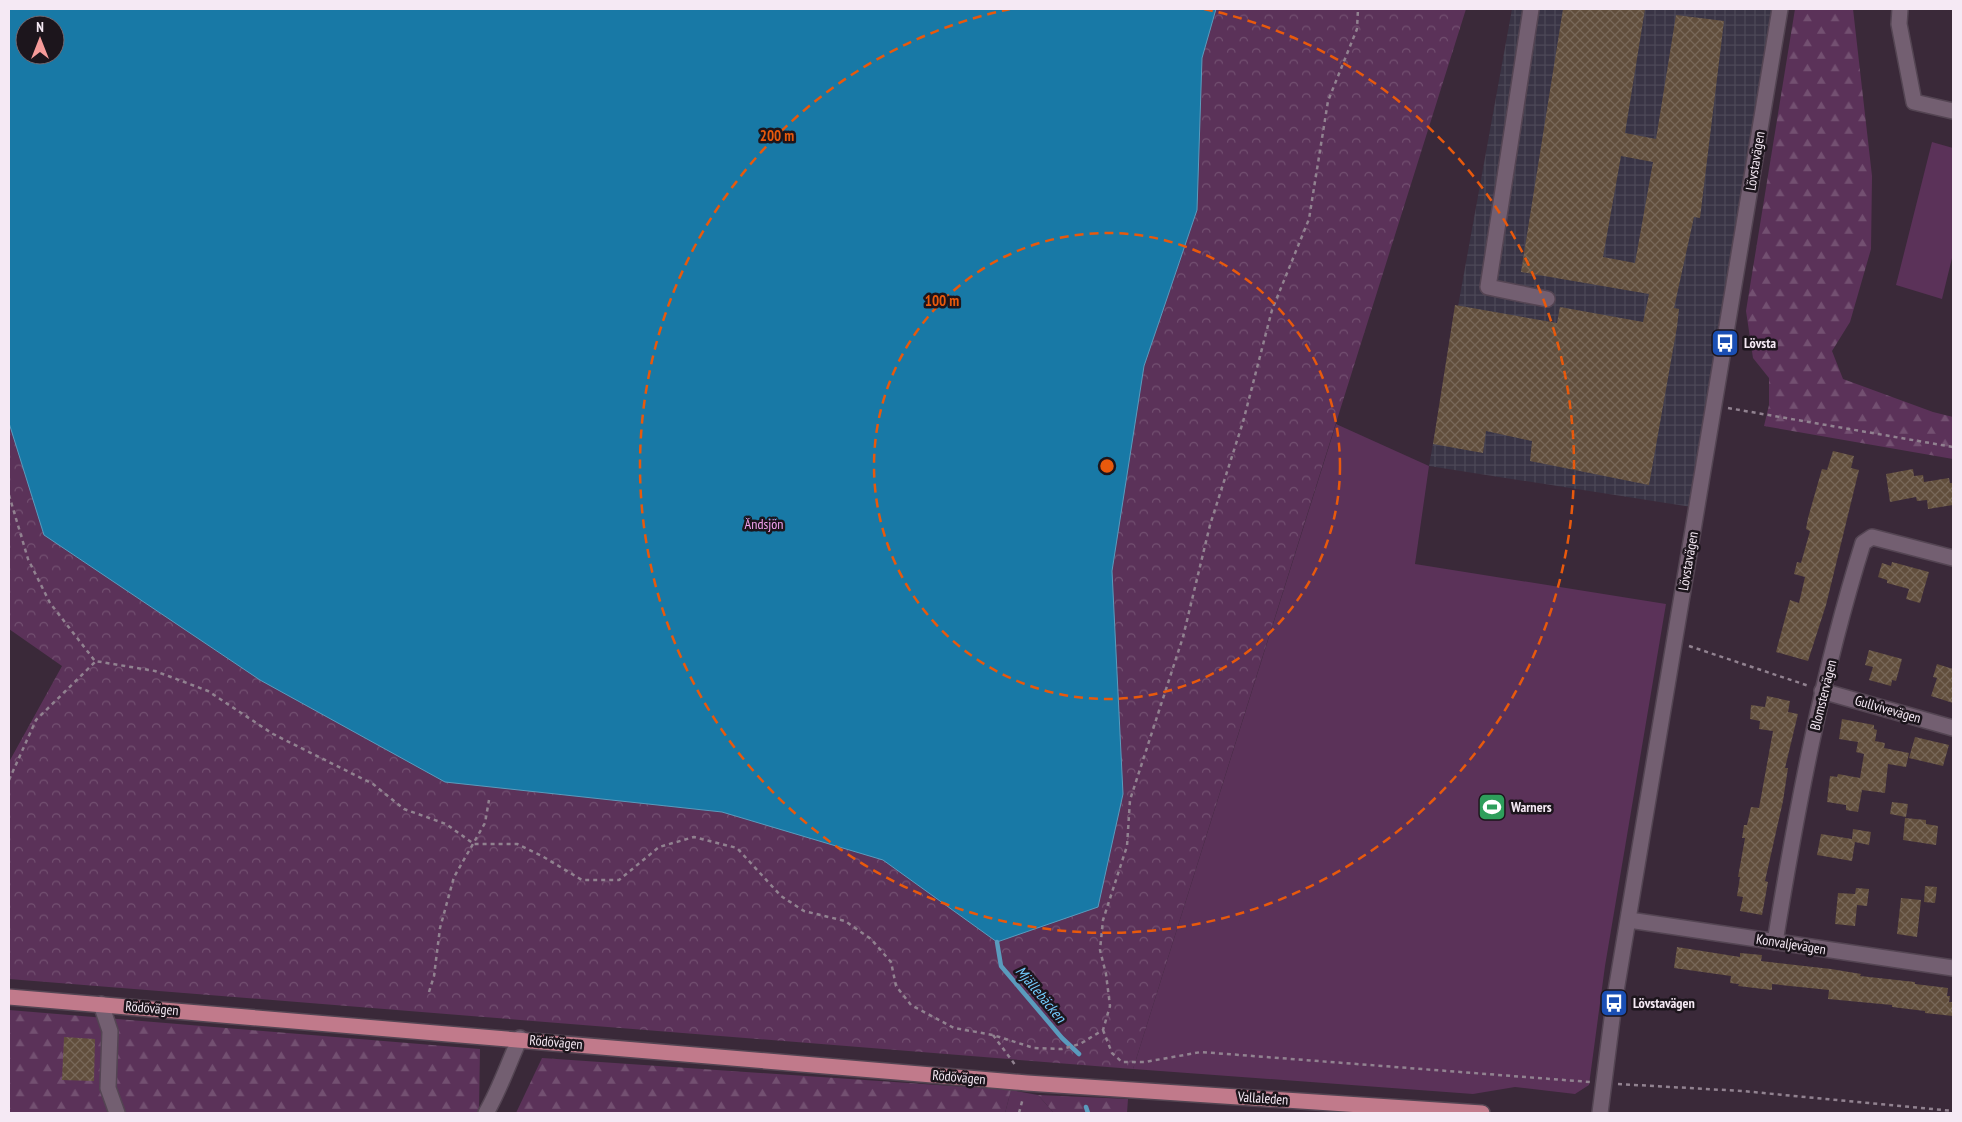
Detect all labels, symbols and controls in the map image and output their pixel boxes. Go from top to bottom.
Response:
north arrow [15,15,65,65]
text: N [36,18,44,36]
text: 200 m [760,126,794,145]
street label: Lövstavägen [1741,130,1769,192]
text: 100 m [925,291,959,310]
bus stop icon: Lövsta [1710,328,1740,358]
place label: Lövsta [1744,334,1776,352]
centre of rings [1098,457,1116,475]
park label: Ändsjön [745,515,783,533]
street label: Lövstavägen [1674,530,1702,592]
street label: Blomstervägen [1806,658,1840,732]
street label: Gullvivevägen [1853,691,1923,727]
sports icon: Warners [1477,792,1507,822]
place label: Warners [1510,798,1552,816]
street label: Konvaljevägen [1755,930,1827,958]
water label: Mjällebäcken [1012,962,1071,1027]
bus stop icon: Lövstavägen [1599,988,1629,1018]
place label: Lövstavägen [1633,994,1695,1012]
street label: Rödövägen [125,997,179,1019]
street label: Rödövägen [529,1031,583,1053]
street label: Rödövägen [932,1066,986,1088]
street label: Vallaleden [1236,1087,1289,1109]

